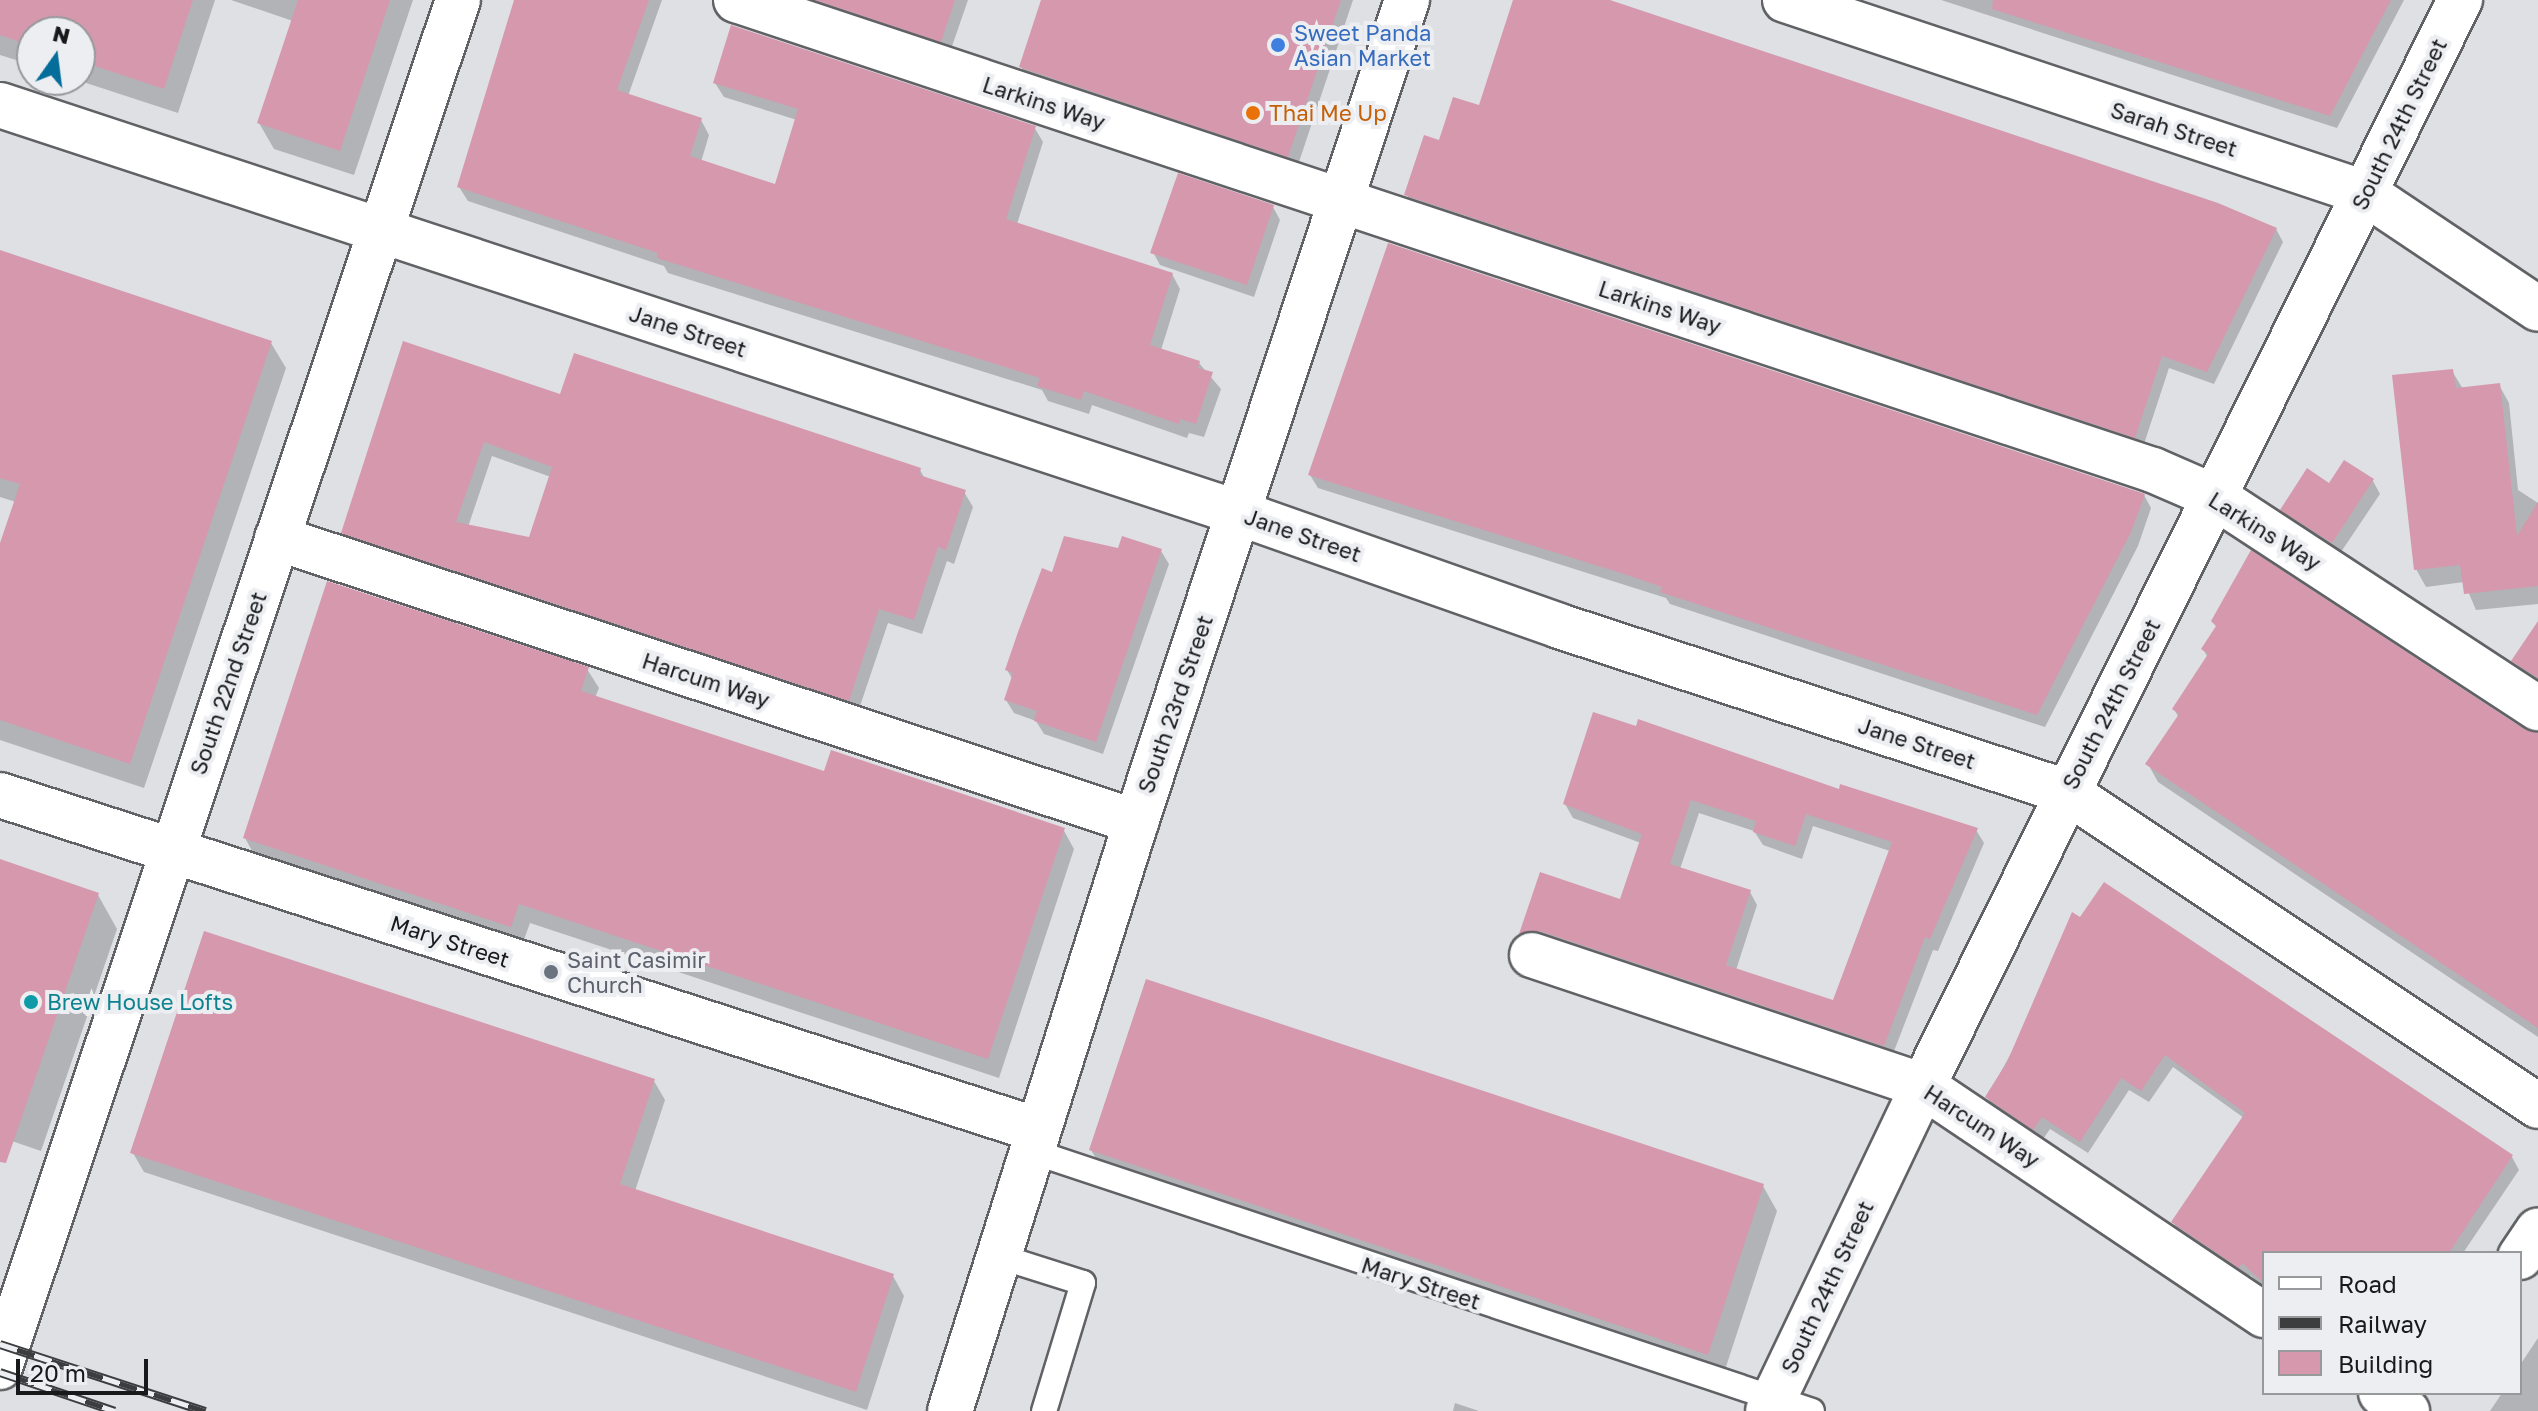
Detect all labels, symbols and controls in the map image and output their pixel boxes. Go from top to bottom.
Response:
north arrow [16,16,96,96]
text: N [50,19,73,49]
place label: Sweet Panda Asian Market [1294,19,1431,70]
street label: South 24th Street [2346,34,2452,214]
marker: Sweet Panda Asian Market [1269,36,1287,54]
street label: Larkins Way [979,71,1109,135]
street label: Sarah Street [2107,96,2241,162]
place label: Thai Me Up [1269,100,1387,126]
marker: Thai Me Up [1244,104,1262,122]
street label: Larkins Way [1595,275,1725,339]
street label: Jane Street [626,300,750,362]
street label: Larkins Way [2204,486,2326,576]
street label: Jane Street [1241,503,1365,567]
street label: South 22nd Street [184,588,272,778]
street label: South 23rd Street [1132,612,1218,796]
street label: South 24th Street [2057,614,2165,794]
street label: Harcum Way [639,647,773,713]
street label: Jane Street [1855,712,1979,774]
street label: Mary Street [387,909,513,973]
place label: Saint Casimir Church [567,946,706,998]
marker: Saint Casimir Church [542,963,560,981]
place label: Brew House Lofts [47,989,233,1015]
marker: Brew House Lofts [22,993,40,1011]
street label: Harcum Way [1919,1079,2045,1173]
street label: South 24th Street [1775,1196,1879,1378]
street label: Mary Street [1358,1251,1484,1315]
legend [2262,1251,2522,1395]
text: Road [2338,1269,2397,1298]
text: Railway [2338,1309,2427,1338]
scale bar [20,1343,152,1393]
text: Building [2338,1349,2433,1378]
text: 20 m [30,1358,86,1387]

